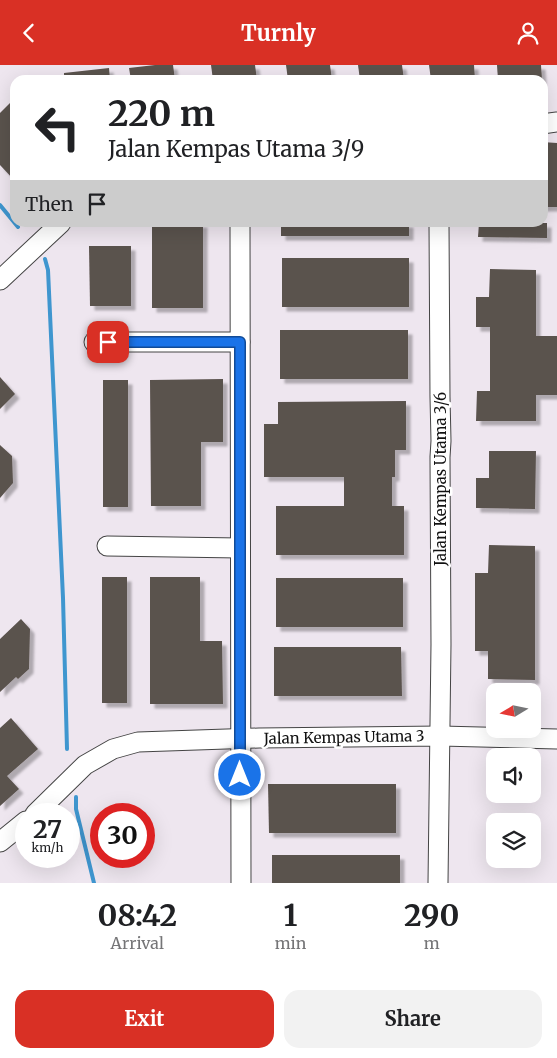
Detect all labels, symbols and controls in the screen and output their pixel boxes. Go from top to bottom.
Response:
icon: back [15,19,43,47]
text: Turnly [241,19,316,47]
icon: person [514,19,542,47]
text: 220 m [108,92,215,136]
icon: left [25,95,90,160]
text: Jalan Kempas Utama 3/9 [108,135,364,163]
icon: arrive [83,190,111,218]
text: Then [25,192,73,216]
pin [87,321,129,363]
icon: arrive [94,328,122,356]
street label: Jalan Kempas Utama 3/6 [431,392,450,567]
north arrow [486,683,541,737]
map controls [486,683,541,868]
street label: Jalan Kempas Utama 3 [262,726,425,748]
position arrow [213,748,265,800]
button: sound [486,748,541,803]
speed limit sign: 30 [90,803,155,868]
text: 27 [33,813,62,845]
button: layers [486,813,541,868]
text: km/h [32,840,63,855]
text: 08:42 [98,896,177,934]
text: 1 [284,896,297,934]
text: 290 [404,896,459,934]
text: Arrival [111,933,164,953]
text: min [275,933,306,953]
text: m [424,933,440,953]
button: Exit [15,990,274,1048]
button: Share [284,990,542,1048]

